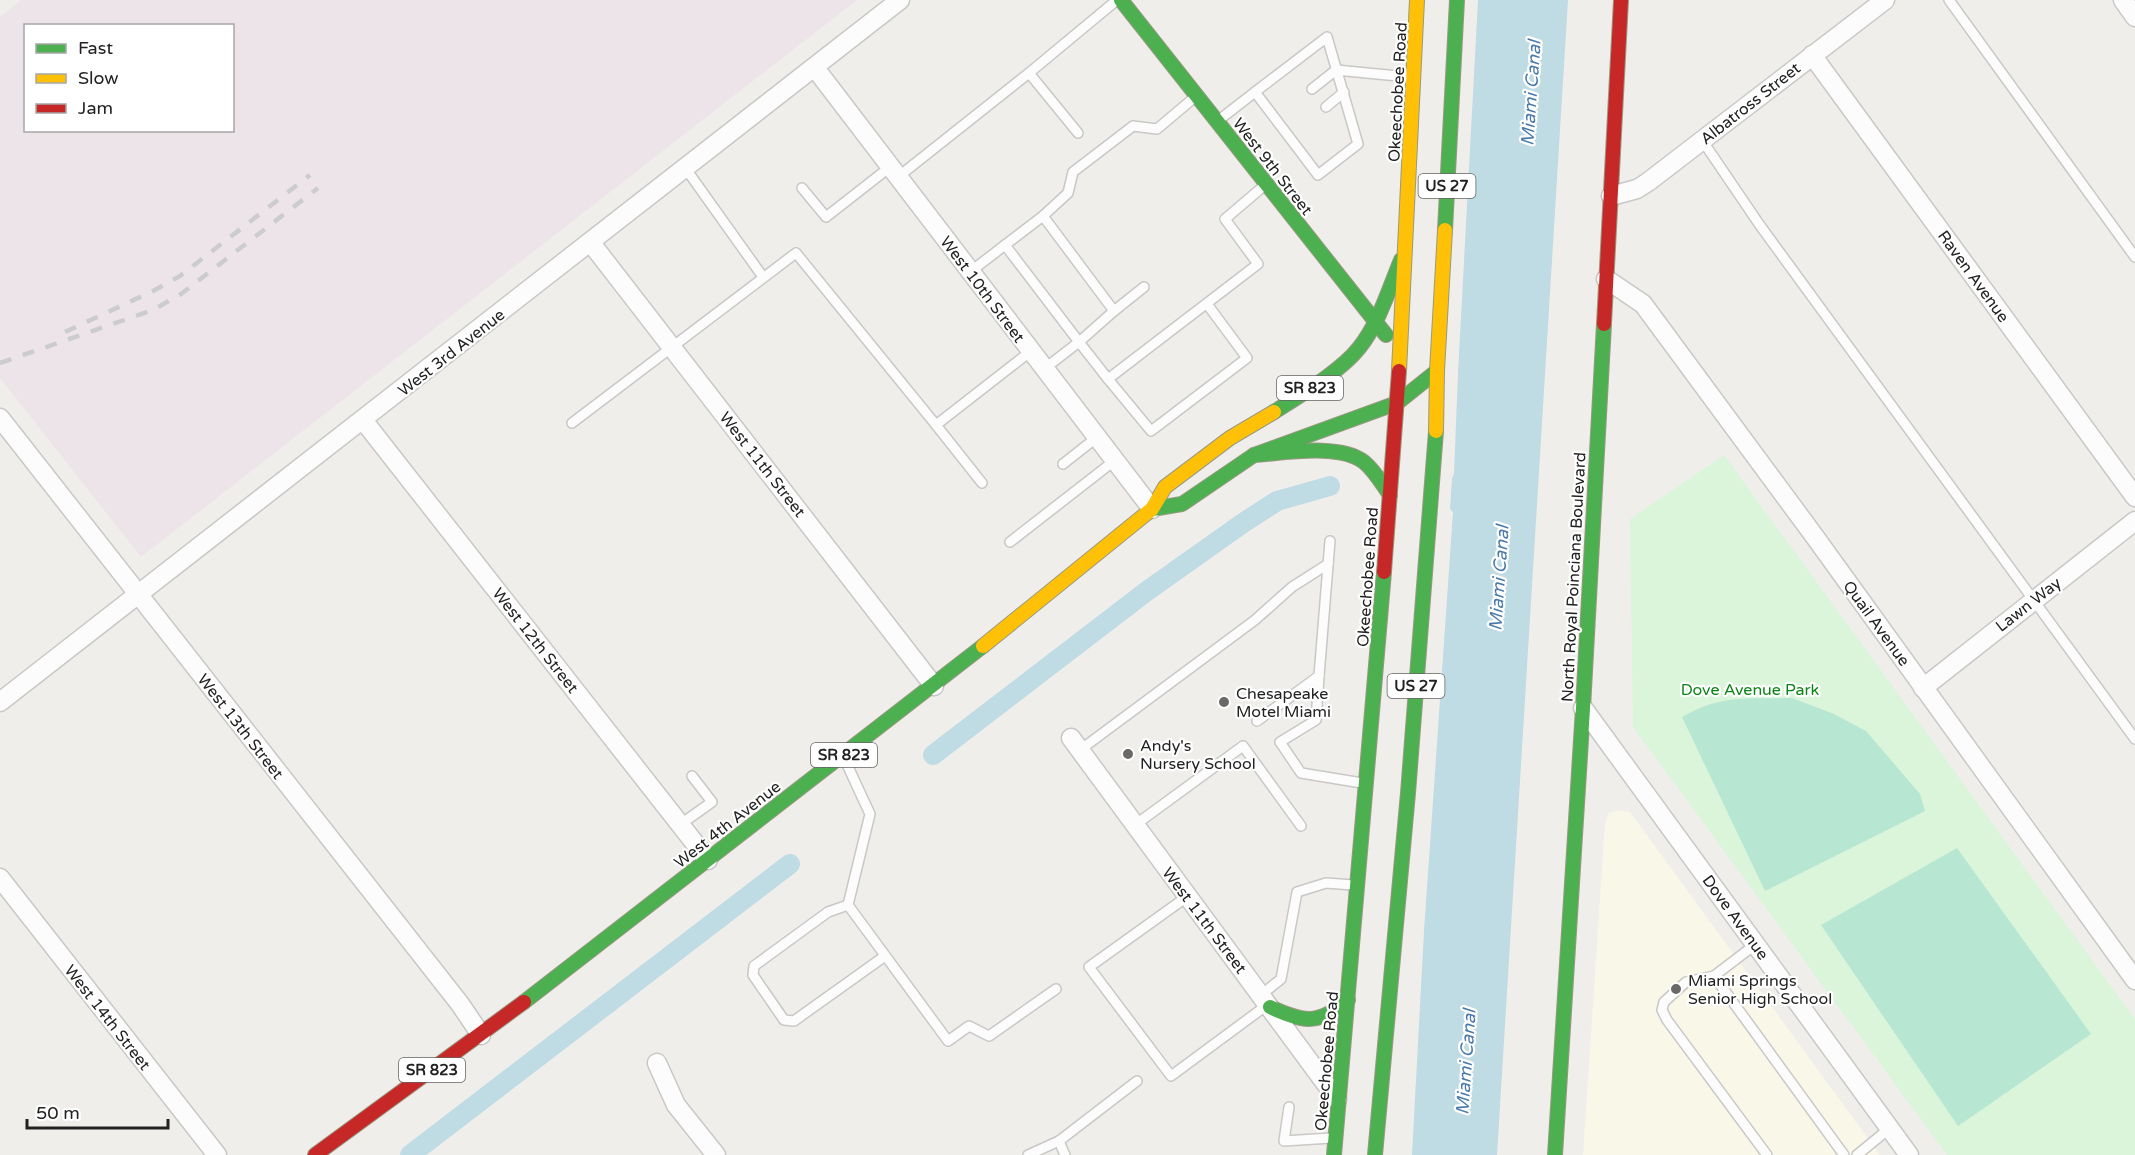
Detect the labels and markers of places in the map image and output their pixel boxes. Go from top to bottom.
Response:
place label: Chesapeake Motel Miami [1236,684,1331,722]
marker: Chesapeake Motel Miami [1217,695,1231,709]
place label: Andy's Nursery School [1140,736,1256,774]
marker: Andy's Nursery School [1121,747,1135,761]
place label: Miami Springs Senior High School [1688,971,1832,1009]
marker: Miami Springs Senior High School [1669,982,1683,996]

